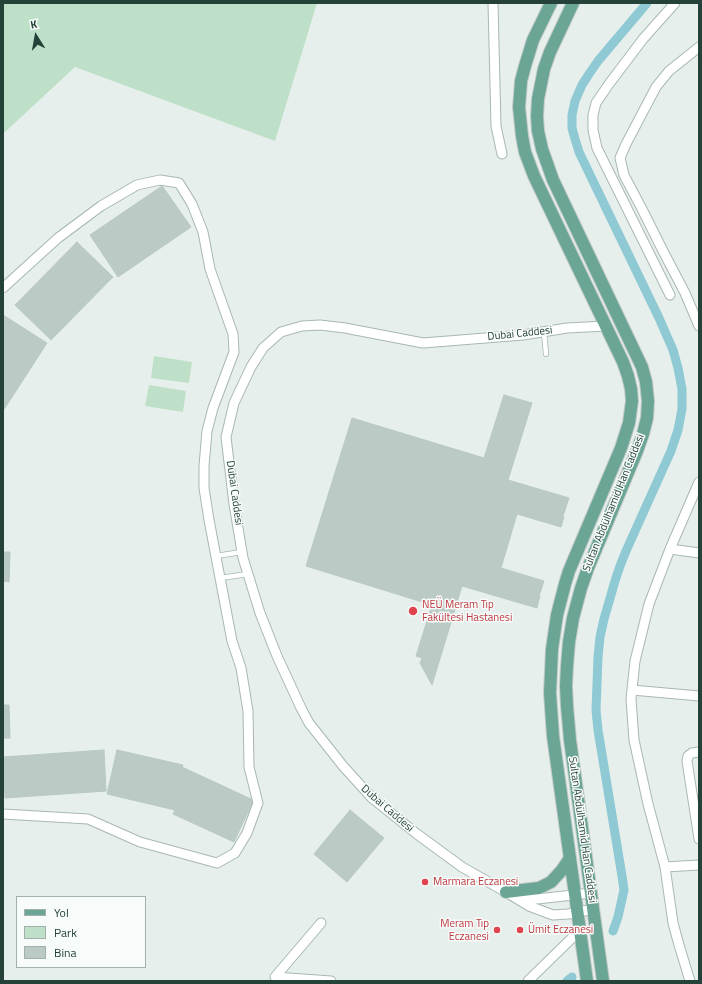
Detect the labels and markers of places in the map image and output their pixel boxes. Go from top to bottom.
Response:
place label: NEÜ Meram Tıp Fakültesi Hastanesi [422,598,512,624]
marker: NEÜ Meram Tıp Fakültesi Hastanesi [407,605,419,617]
place label: Marmara Eczanesi [433,875,518,889]
marker: Marmara Eczanesi [420,877,430,887]
place label: Meram Tıp Eczanesi [440,917,489,943]
place label: Ümit Eczanesi [528,923,593,937]
marker: Meram Tıp Eczanesi [492,925,502,935]
marker: Ümit Eczanesi [515,925,525,935]

